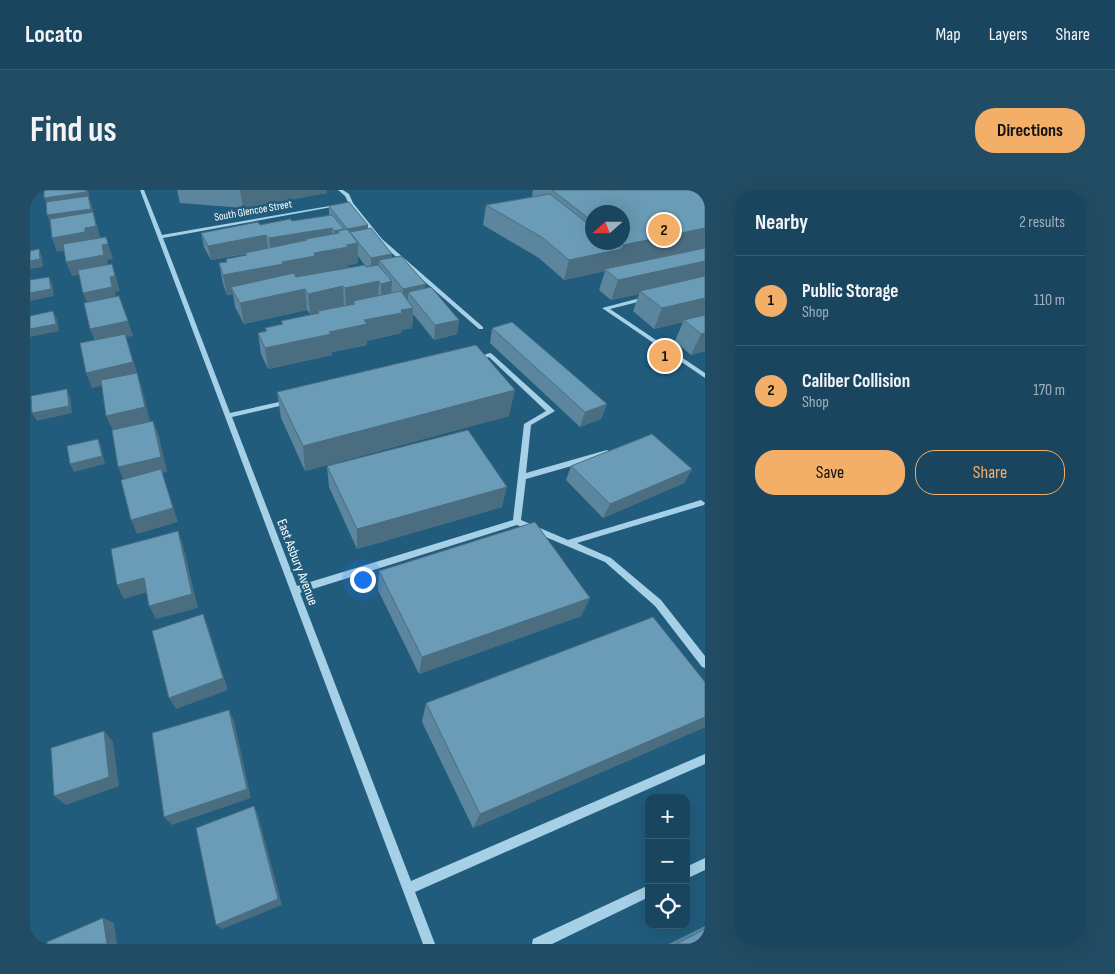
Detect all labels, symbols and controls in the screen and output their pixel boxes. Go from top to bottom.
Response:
text: Locato [25,20,83,49]
text: Map [936,24,961,45]
text: Layers [989,24,1028,45]
text: Share [1056,24,1090,45]
button: Directions [975,108,1085,153]
text: Find us [30,109,117,152]
street label: South Glencoe Street [213,197,294,224]
north arrow [585,205,630,250]
text: Nearby [755,210,808,235]
pin: 2 [648,211,680,249]
text: 2 results [1019,213,1065,232]
text: Public Storage [802,280,899,303]
text: 1 [768,291,774,310]
text: 110 m [1034,291,1065,310]
text: Shop [802,303,829,322]
pin: 1 [649,337,681,375]
text: Caliber Collision [802,370,910,393]
text: 2 [767,381,775,400]
text: 170 m [1033,381,1065,400]
text: Shop [802,393,829,412]
button: Save [755,450,905,495]
button: Share [915,450,1065,495]
street label: East Asbury Avenue [273,517,322,608]
your location [350,567,376,593]
map controls [645,794,690,929]
button: + [645,794,690,839]
button: − [645,839,690,884]
button: locate [645,884,690,929]

